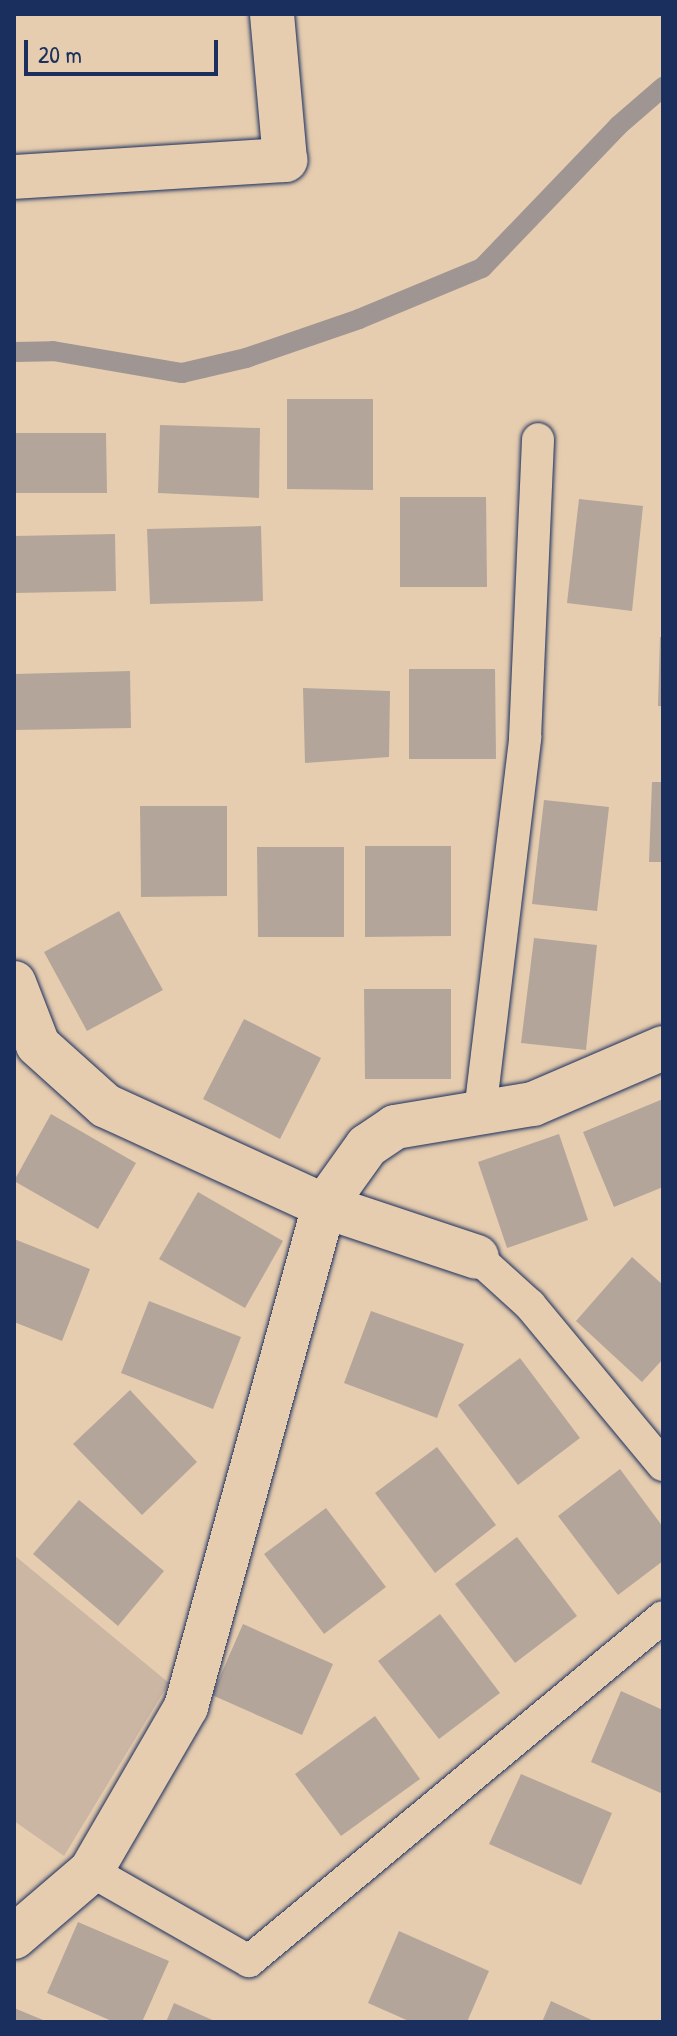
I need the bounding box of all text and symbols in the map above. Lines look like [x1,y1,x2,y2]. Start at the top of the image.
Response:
scale bar [28,24,222,74]
text: 20 m [38,38,82,70]

